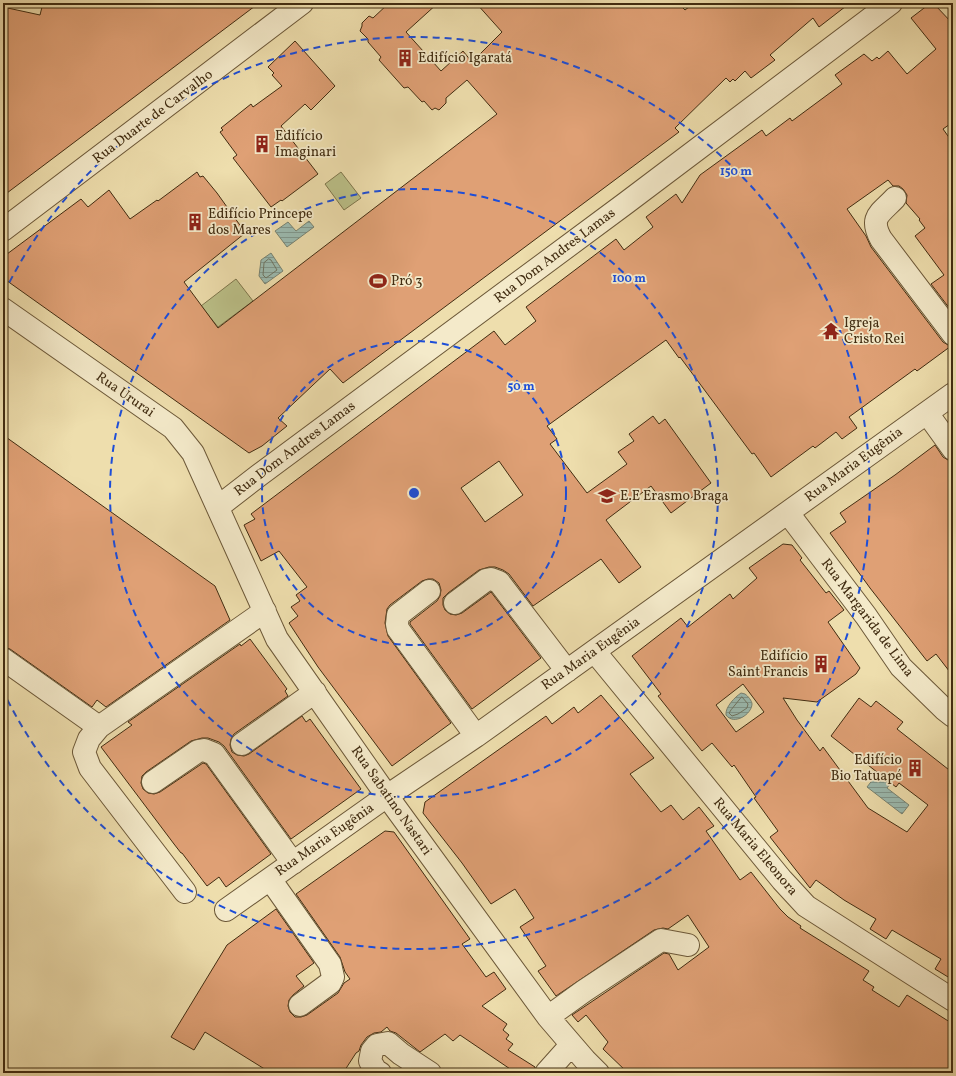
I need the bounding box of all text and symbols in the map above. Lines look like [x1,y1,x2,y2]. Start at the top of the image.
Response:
building icon: Edifício Igaratá [395,48,415,68]
place label: Edifício Igaratá [418,49,512,68]
street label: Rua Duarte de Carvalho [89,65,217,169]
place label: Edifício Imaginari [275,127,336,162]
building icon: Edifício Imaginari [252,134,272,154]
text: 150 m [720,164,752,180]
street label: Rua Dom Andres Lamas [490,204,620,308]
place label: Edifício Princepe dos Mares [208,205,313,240]
building icon: Edifício Princepe dos Mares [185,212,205,232]
sports icon: Pró 3 [368,271,388,291]
text: 100 m [612,271,646,287]
place label: Pró 3 [391,272,422,291]
place label: Igreja Cristo Rei [844,314,904,349]
temple icon: Igreja Cristo Rei [821,321,841,341]
street label: Rua Ururai [92,368,158,422]
text: 50 m [507,379,535,395]
street label: Rua Dom Andres Lamas [230,397,360,501]
street label: Rua Maria Eugênia [801,423,907,507]
centre of rings [407,486,421,500]
school or university icon: E.E Erasmo Braga [597,486,617,506]
place label: E.E Erasmo Braga [620,487,729,506]
street label: Rua Margarida de Lima [816,555,918,681]
street label: Rua Maria Eugênia [538,613,644,695]
place label: Edifício Saint Francis [728,647,808,682]
building icon: Edifício Saint Francis [811,654,831,674]
street label: Rua Sabatino Nastari [346,743,436,859]
place label: Edifício Bio Tatuapé [831,751,902,786]
building icon: Edifício Bio Tatuapé [905,758,925,778]
street label: Rua Maria Eleonora [708,794,802,900]
street label: Rua Maria Eugênia [272,799,378,881]

